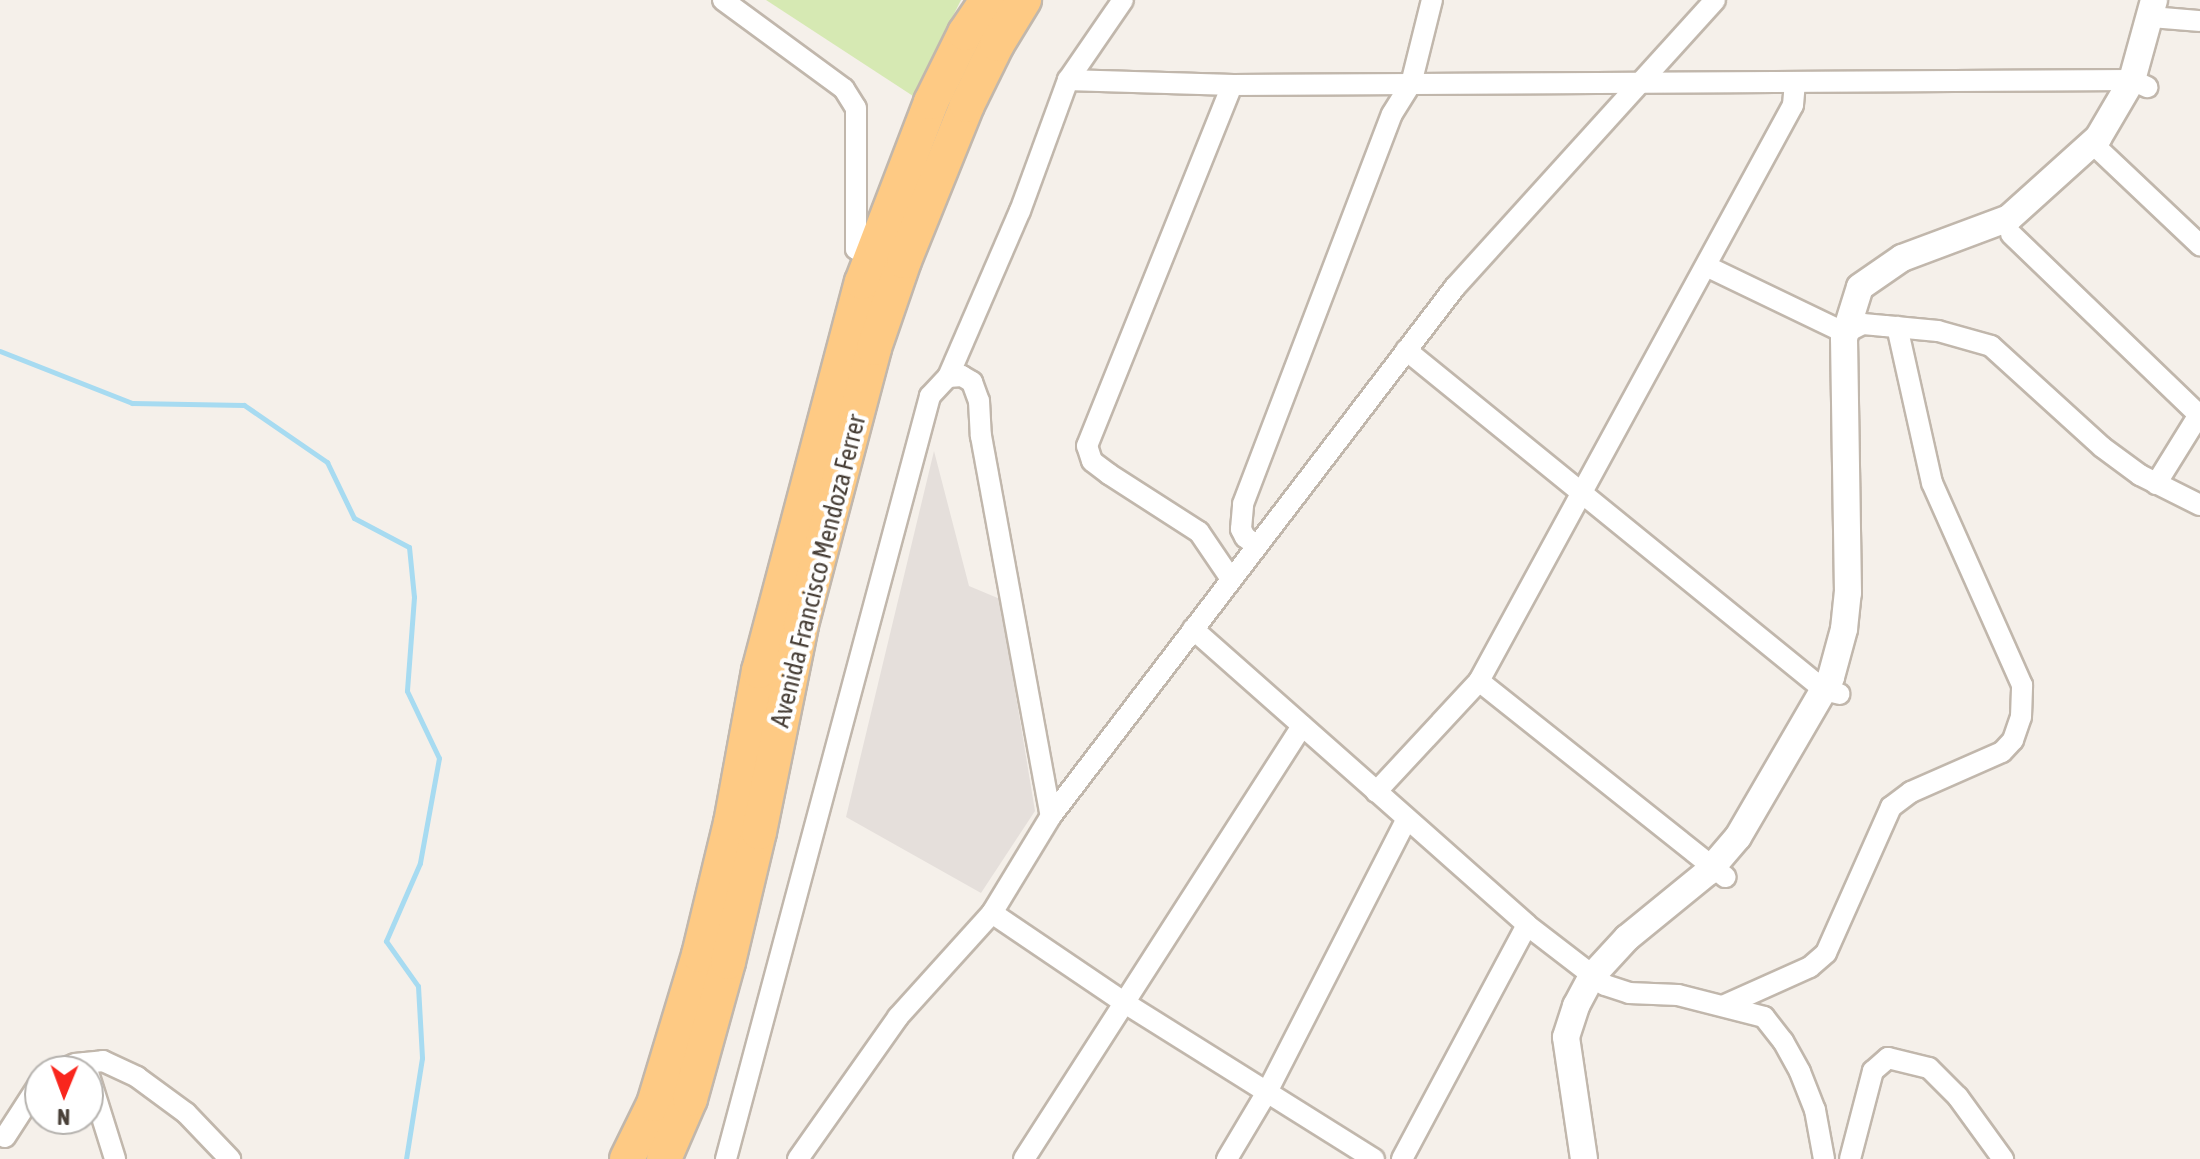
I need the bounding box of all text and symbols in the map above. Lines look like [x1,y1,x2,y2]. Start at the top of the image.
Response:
street label: Avenida Francisco Mendoza Ferrer [765,411,873,731]
north arrow [24,1055,104,1135]
text: N [57,1104,70,1130]

